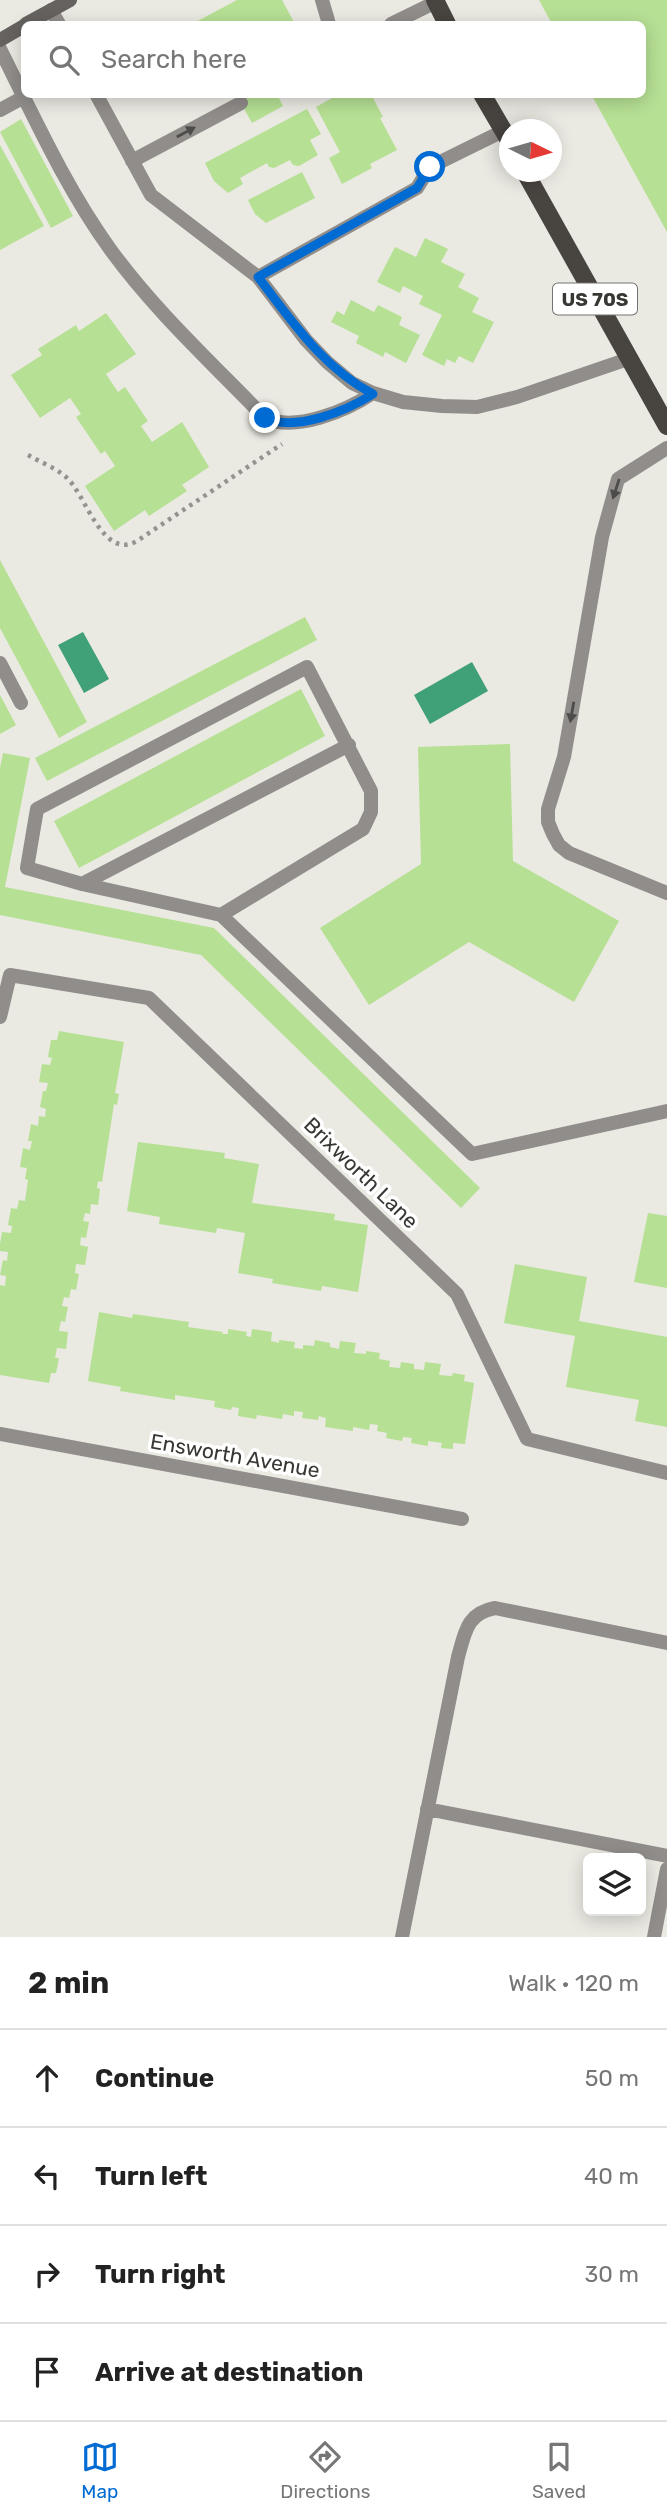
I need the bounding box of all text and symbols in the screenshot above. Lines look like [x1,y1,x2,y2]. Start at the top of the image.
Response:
search box [21,21,646,98]
icon: search [45,41,83,79]
text: Search here [101,44,247,75]
north arrow [499,119,562,182]
one-way arrow [177,126,197,138]
route start [414,151,445,182]
road number: US 70S [553,284,637,314]
route end [249,402,280,433]
one-way arrow [610,479,621,500]
one-way arrow [566,701,577,723]
street label: Brixworth Lane [299,1112,424,1233]
street label: Ensworth Avenue [148,1428,322,1483]
map controls [583,1853,646,1916]
button: layers [583,1853,646,1916]
text: 2 min [28,1965,109,2001]
text: Walk · 120 m [508,1969,639,1997]
icon: ahead [28,2059,66,2097]
text: Continue [95,2063,214,2094]
text: 50 m [585,2064,639,2092]
icon: left [28,2157,66,2195]
text: Turn left [95,2161,207,2192]
text: 40 m [584,2162,639,2190]
icon: right [28,2255,66,2293]
text: Turn right [95,2259,225,2290]
text: 30 m [584,2260,639,2288]
icon: arrive [28,2353,66,2391]
text: Arrive at destination [95,2357,363,2388]
tab: Map [81,2438,119,2503]
tab: Directions [280,2438,370,2503]
tab: Saved [532,2438,586,2503]

